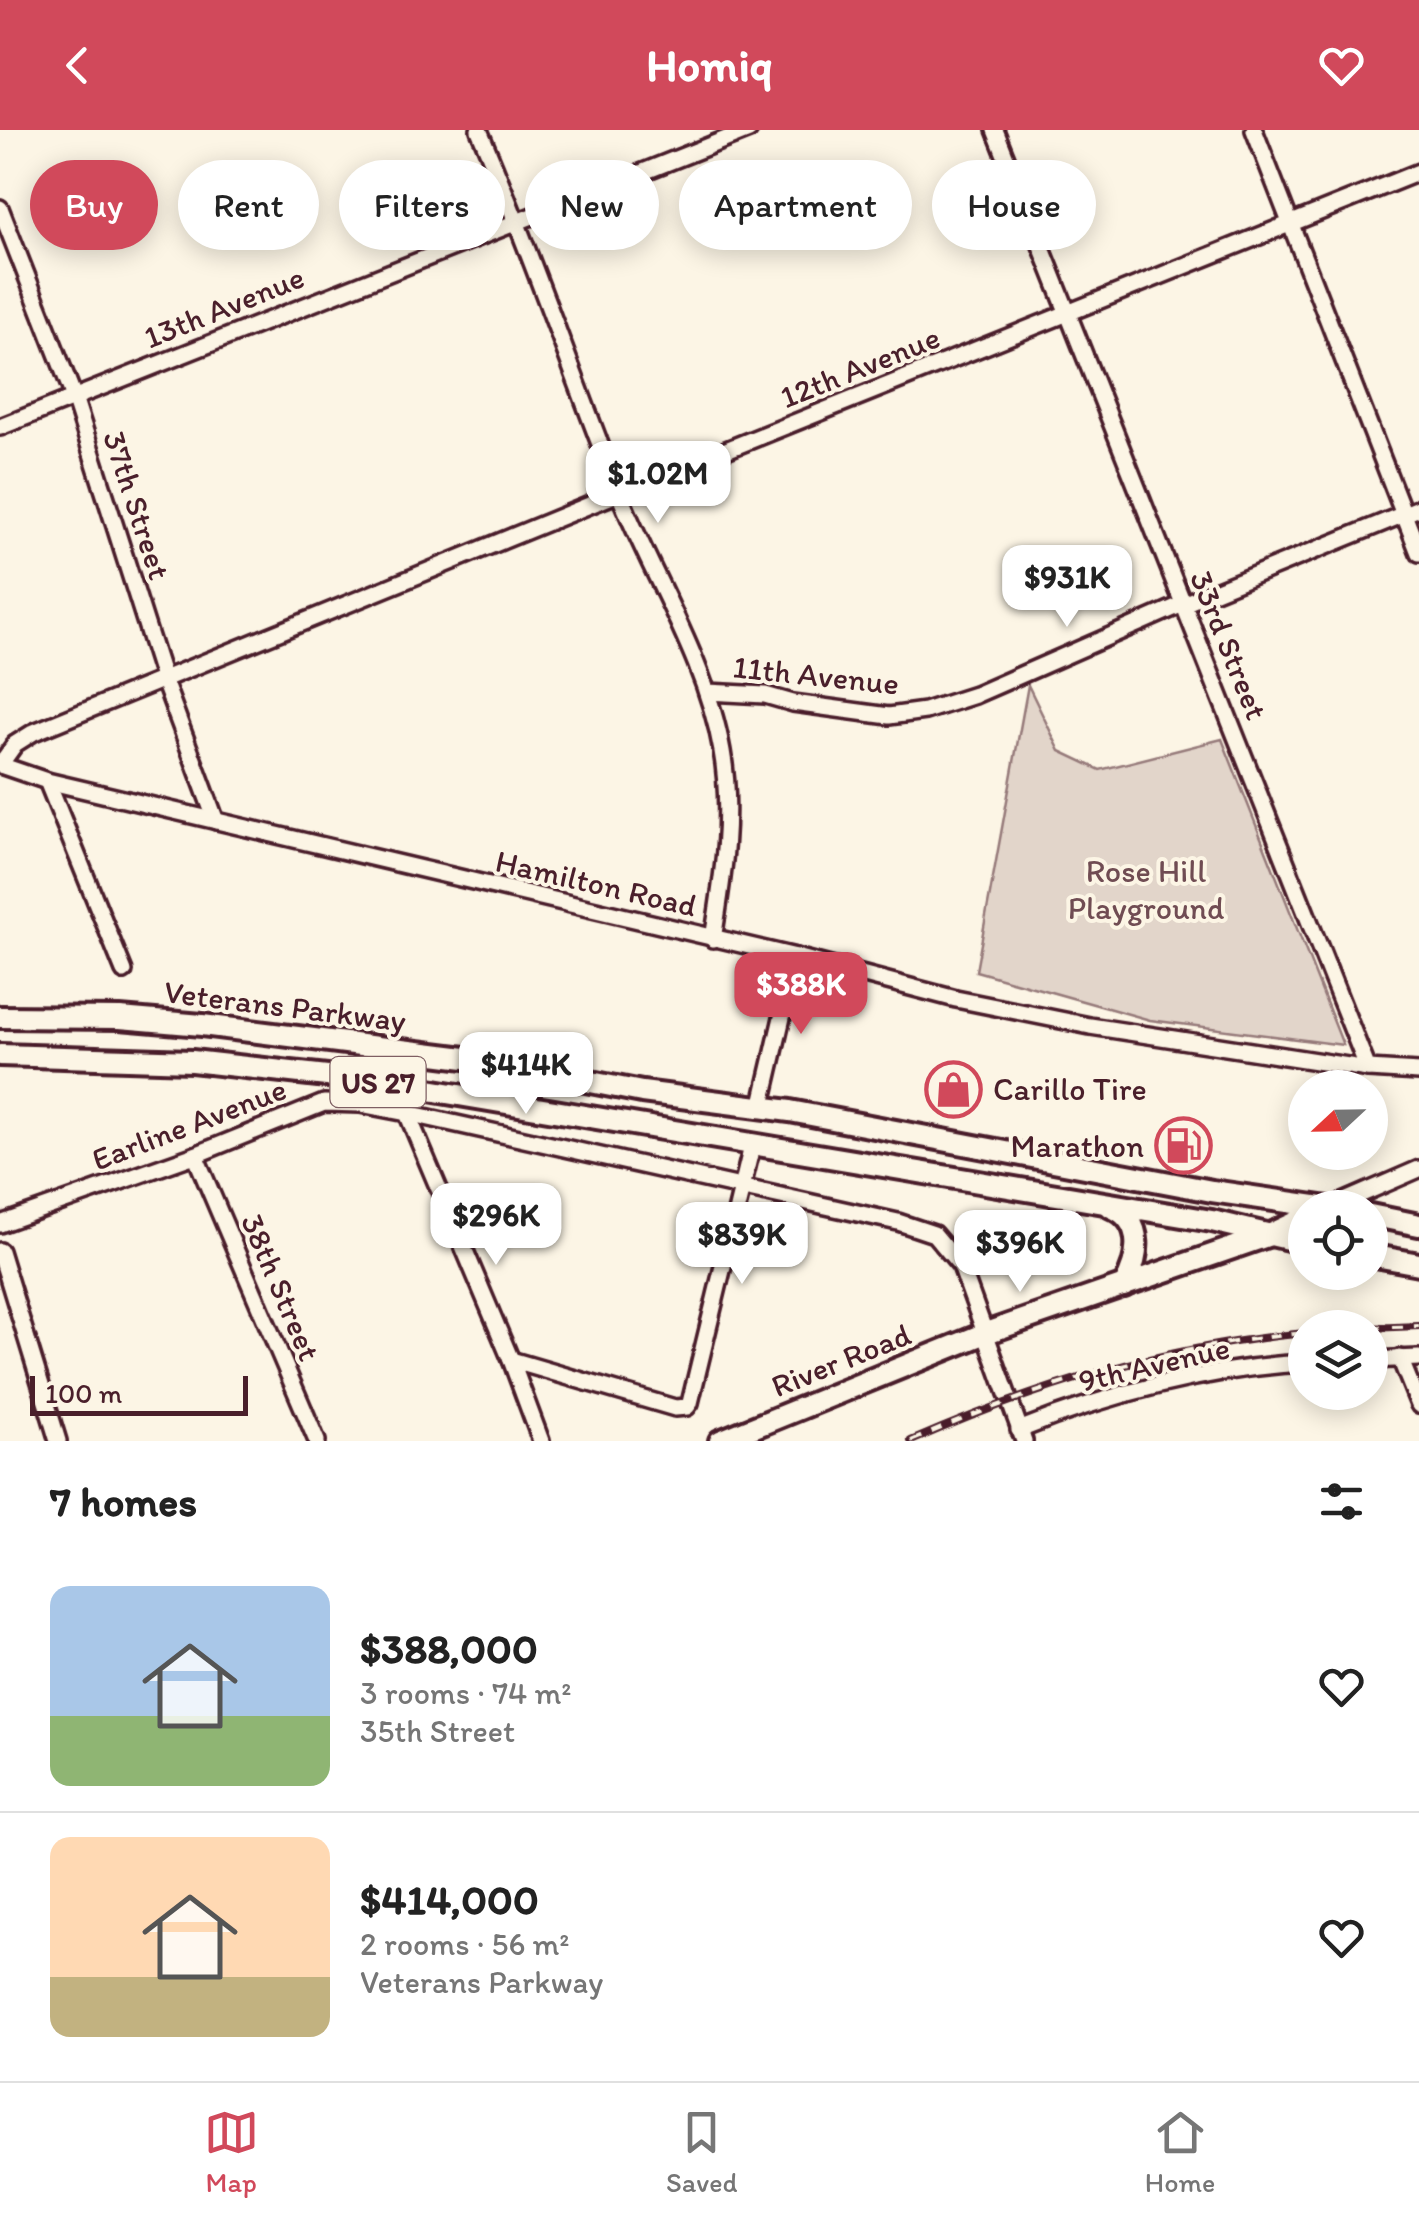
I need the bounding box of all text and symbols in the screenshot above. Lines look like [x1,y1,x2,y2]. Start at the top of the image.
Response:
icon: back [50,38,105,93]
text: Homiq [646,38,773,92]
icon: heart [1314,38,1369,93]
chip: Buy [30,160,158,250]
chip: Rent [178,160,319,250]
chip: Filters [339,160,505,250]
chip: New [525,160,659,250]
chip: Apartment [679,160,912,250]
chip: House [932,160,1096,250]
street label: 13th Avenue [138,258,310,356]
street label: 12th Avenue [775,318,945,416]
street label: 37th Street [95,426,179,584]
pin: $1.02M [577,441,739,526]
text: $1.02M [608,454,708,492]
pin: $931K [997,545,1137,630]
text: $931K [1024,558,1110,596]
street label: 33rd Street [1182,565,1276,725]
street label: 11th Avenue [731,647,901,703]
street label: Hamilton Road [492,841,700,925]
park label: Rose Hill Playground [1068,852,1224,927]
pin: $388K [731,952,871,1037]
text: $388K [756,965,846,1003]
street label: Veterans Parkway [162,972,408,1040]
pin: $414K [456,1032,596,1117]
text: $414K [481,1045,571,1083]
road number: US 27 [330,1057,426,1107]
shop icon: Carillo Tire [924,1059,984,1119]
street label: Earline Avenue [86,1070,292,1178]
place label: Carillo Tire [993,1070,1147,1108]
north arrow [1288,1070,1388,1170]
map controls [1288,1070,1388,1410]
fuel station icon: Marathon [1153,1116,1213,1176]
place label: Marathon [1010,1127,1144,1165]
pin: $296K [426,1183,566,1268]
button: locate [1288,1190,1388,1290]
text: $296K [452,1196,540,1234]
pin: $839K [672,1202,812,1287]
street label: 38th Street [233,1208,329,1366]
pin: $396K [950,1210,1090,1295]
text: $839K [698,1215,786,1253]
text: $396K [976,1223,1064,1261]
button: layers [1288,1310,1388,1410]
street label: River Road [766,1315,916,1405]
street label: 9th Avenue [1075,1328,1233,1400]
scale bar [30,1371,248,1416]
text: 100 m [45,1376,122,1410]
icon: filters [1314,1474,1369,1529]
text: 7 homes [50,1476,197,1527]
text: $388,000 [360,1623,538,1674]
icon: home [130,1626,250,1746]
icon: heart [1314,1659,1369,1714]
text: 3 rooms · 74 m² [360,1674,571,1712]
text: 35th Street [360,1712,515,1750]
text: $414,000 [360,1874,539,1925]
icon: home [130,1877,250,1997]
icon: heart [1314,1910,1369,1965]
text: 2 rooms · 56 m² [360,1925,569,1963]
text: Veterans Parkway [360,1963,603,2001]
tab: Map [204,2105,259,2199]
tab: Saved [666,2105,737,2199]
tab: Home [1145,2105,1215,2199]

